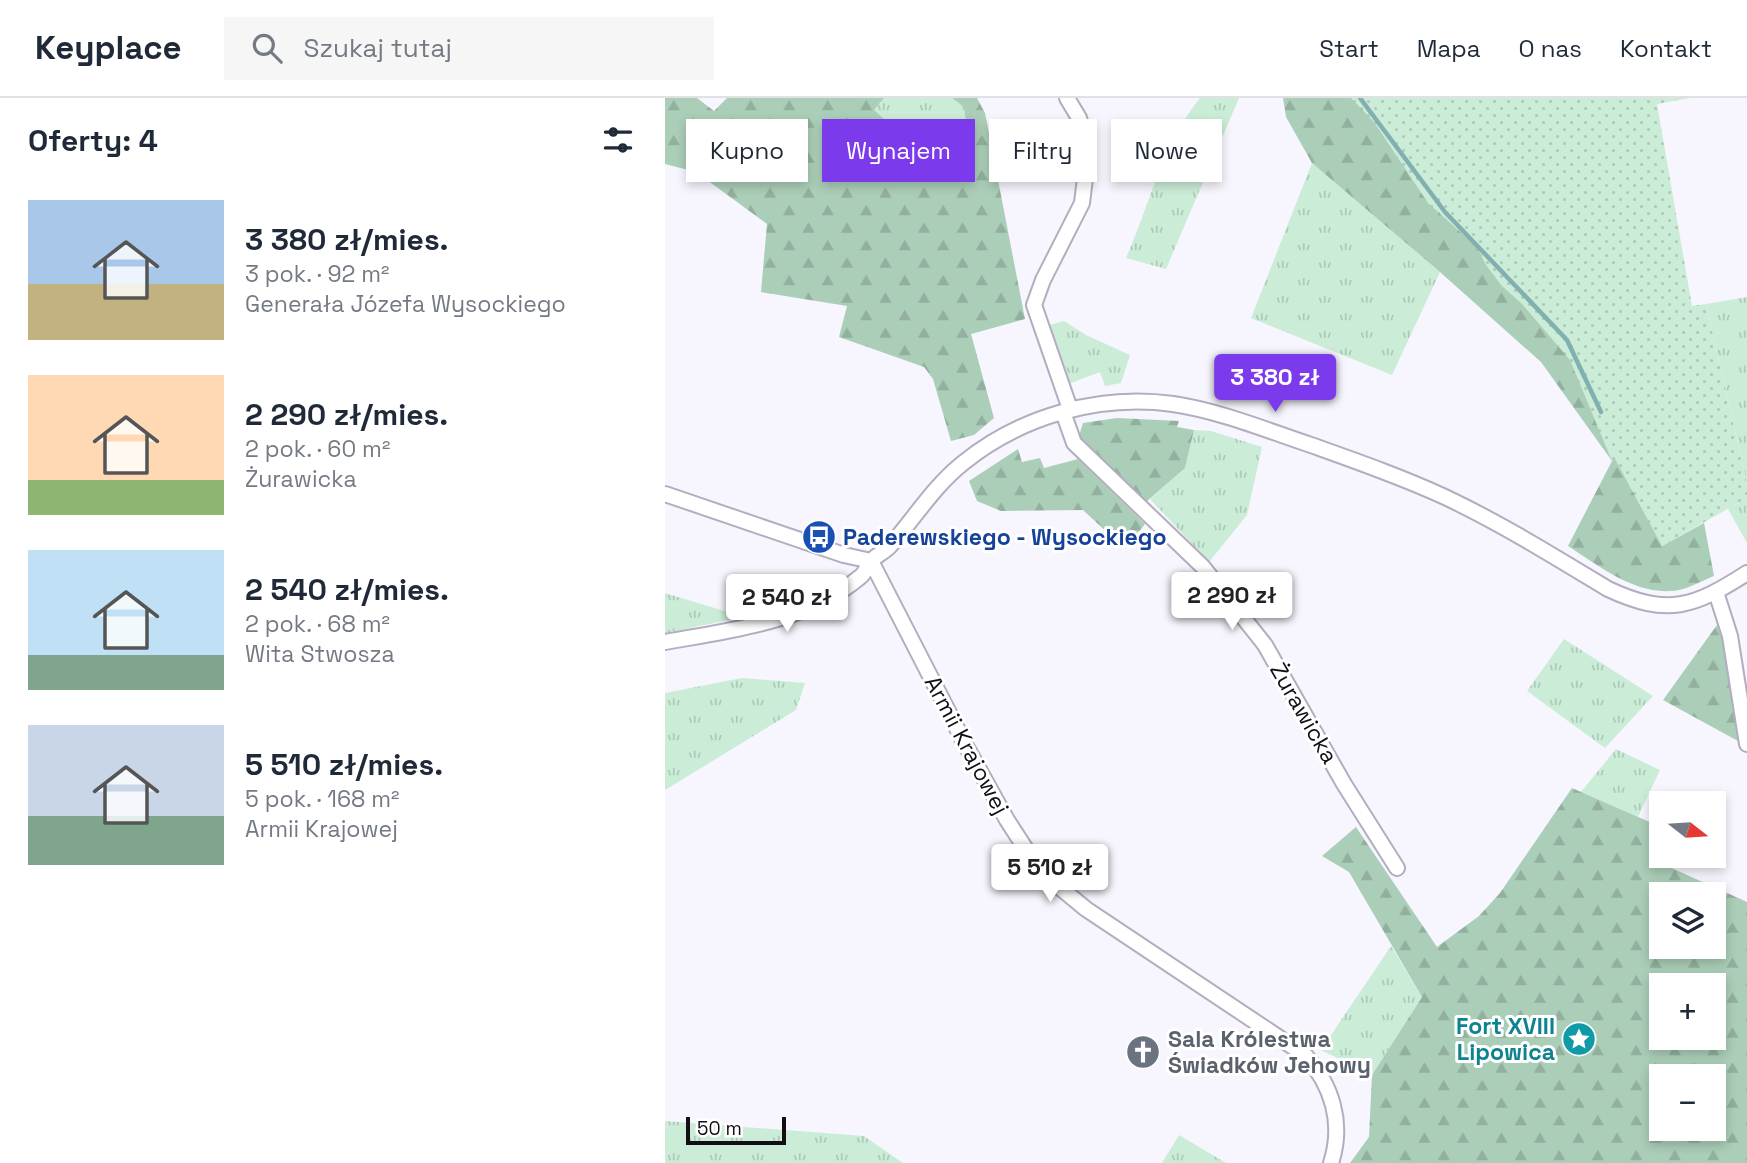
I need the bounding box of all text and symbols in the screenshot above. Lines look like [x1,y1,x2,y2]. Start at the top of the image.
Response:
search box [224,17,714,80]
text: Keyplace [35,27,182,69]
icon: search [248,29,286,67]
text: Szukaj tutaj [304,31,452,65]
text: Start [1319,33,1379,64]
text: Mapa [1417,33,1481,64]
text: O nas [1519,33,1582,64]
text: Kontakt [1620,33,1712,64]
chip: Kupno [686,119,808,182]
chip: Wynajem [822,119,975,182]
chip: Filtry [989,119,1097,182]
chip: Nowe [1111,119,1222,182]
text: Oferty: 4 [28,121,158,160]
icon: filters [599,121,637,159]
text: 3 380 zł/mies. [245,220,449,259]
icon: home [84,228,168,312]
text: 3 pok. · 92 m² [245,259,389,289]
text: Generała Józefa Wysockiego [245,289,566,319]
pin: 3 380 zł [1203,354,1347,414]
text: 3 380 zł [1230,362,1320,392]
text: 2 290 zł/mies. [245,395,448,434]
icon: home [84,403,168,487]
text: 2 pok. · 60 m² [245,434,390,464]
text: Żurawicka [245,464,357,494]
bus stop icon: Paderewskiego - Wysockiego [800,518,838,556]
place label: Paderewskiego - Wysockiego [843,522,1167,552]
text: 2 540 zł/mies. [245,570,449,609]
pin: 2 290 zł [1160,573,1304,632]
pin: 2 540 zł [715,574,859,634]
icon: home [84,578,168,662]
text: 2 290 zł [1187,580,1277,610]
text: 2 540 zł [742,582,832,612]
text: 2 pok. · 68 m² [245,609,390,639]
text: Wita Stwosza [245,639,395,669]
street label: Żurawicka [1263,657,1345,769]
street label: Armii Krajowej [918,670,1016,820]
text: 5 510 zł/mies. [245,745,443,784]
icon: home [84,753,168,837]
text: 5 pok. · 168 m² [245,784,399,814]
north arrow [1649,791,1725,868]
map controls [1649,791,1726,1141]
text: Armii Krajowej [245,814,398,844]
pin: 5 510 zł [978,844,1122,904]
text: 5 510 zł [1007,852,1093,882]
button: layers [1649,882,1726,959]
button: + [1649,973,1726,1050]
place label: Fort XVIII Lipowica [1456,1011,1555,1067]
place icon: Fort XVIII Lipowica [1560,1020,1598,1058]
place label: Sala Królestwa Świadków Jehowy [1168,1024,1371,1080]
church icon: Sala Królestwa Świadków Jehowy [1124,1033,1162,1071]
button: − [1649,1064,1726,1141]
scale bar [686,1114,786,1146]
text: 50 m [697,1116,742,1141]

